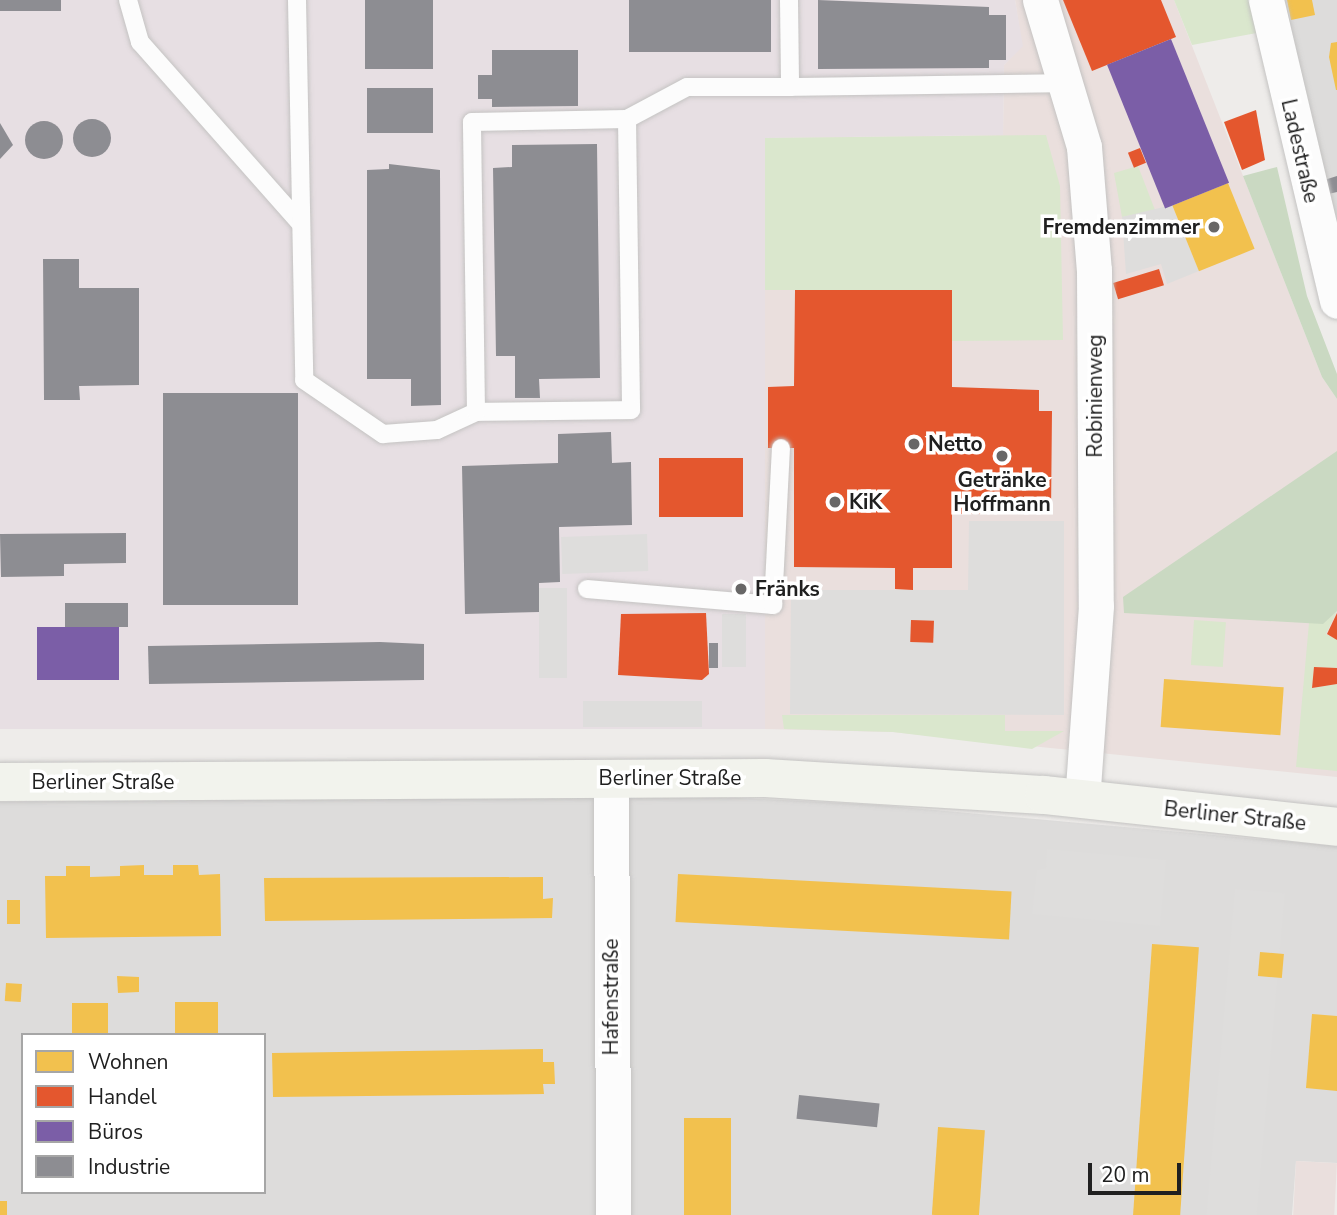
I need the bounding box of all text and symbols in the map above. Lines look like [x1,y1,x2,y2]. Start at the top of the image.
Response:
street label: Ladestraße [1276,97,1324,205]
place label: Fremdenzimmer [1043,214,1200,240]
marker: Fremdenzimmer [1206,219,1222,235]
street label: Robinienweg [1082,334,1108,458]
place label: Netto [928,431,983,457]
marker: Netto [906,436,922,452]
marker: Getränke Hoffmann [994,448,1010,464]
place label: Getränke Hoffmann [953,467,1051,517]
place label: KiK [849,489,882,515]
marker: KiK [827,494,843,510]
place label: Fränks [755,576,820,602]
marker: Fränks [733,581,749,597]
street label: Berliner Straße [599,765,741,791]
street label: Berliner Straße [32,769,174,795]
street label: Berliner Straße [1163,796,1307,836]
street label: Hafenstraße [598,939,624,1055]
legend [21,1033,266,1194]
text: Wohnen [88,1048,169,1076]
text: Handel [88,1083,157,1111]
text: Büros [88,1118,143,1146]
scale bar [1092,1148,1185,1192]
text: Industrie [88,1153,170,1181]
text: 20 m [1101,1161,1150,1189]

